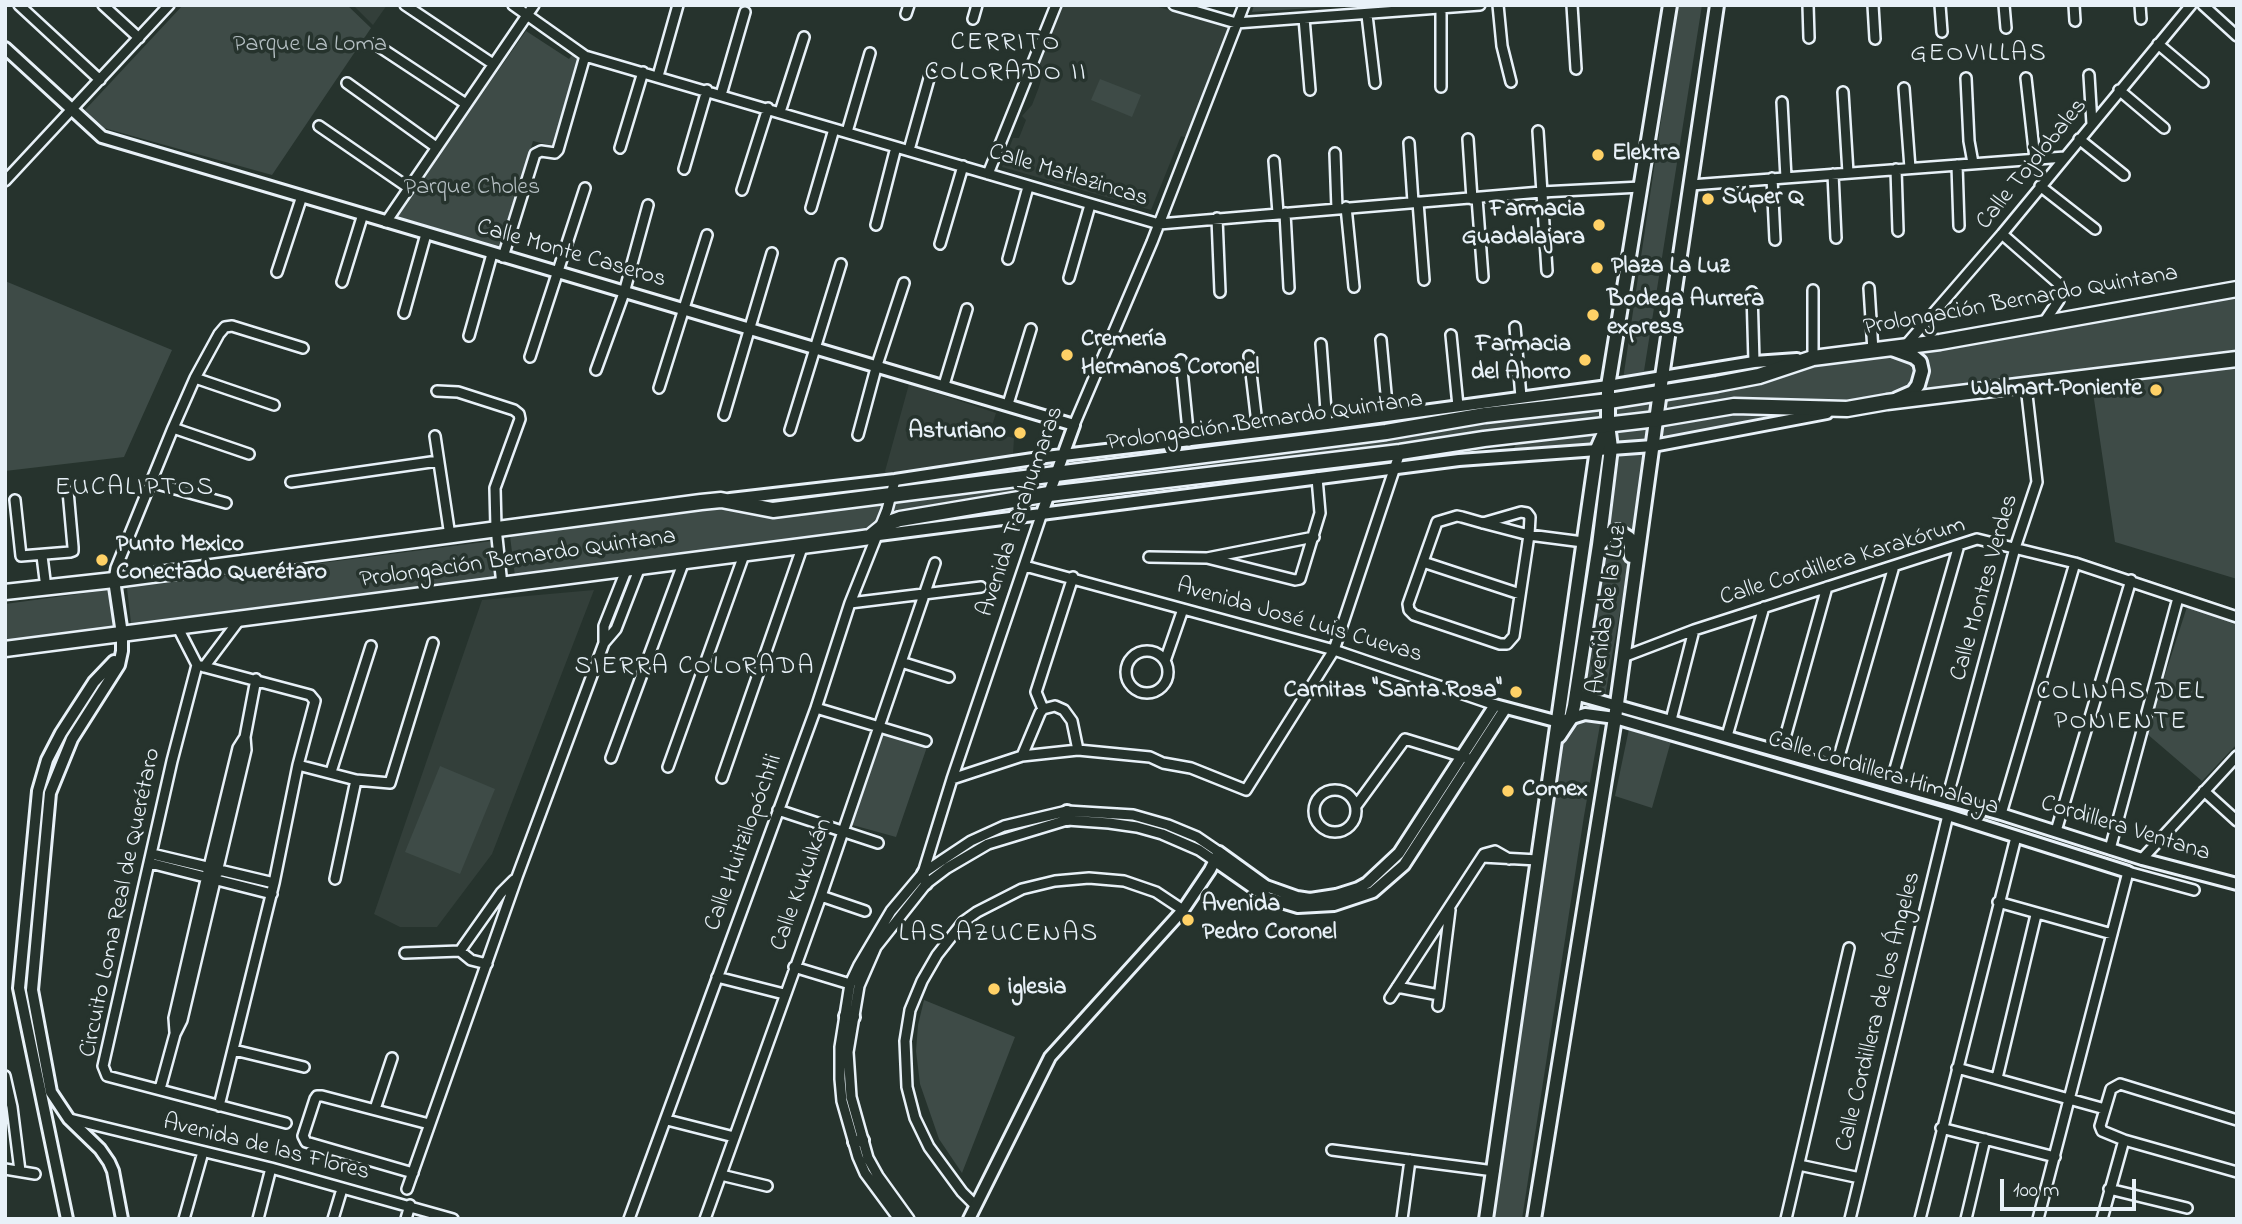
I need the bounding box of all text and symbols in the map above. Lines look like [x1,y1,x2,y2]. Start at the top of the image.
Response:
district label: CERRITO COLORADO II [926,29,1086,90]
park label: Parque La Loma [233,32,387,60]
district label: GEOVILLAS [1911,40,2047,72]
street label: Calle Tojolobales [1971,93,2095,237]
street label: Calle Matlazincas [985,139,1151,215]
place label: Elektra [1612,141,1680,169]
marker: Elektra [1590,147,1606,163]
park label: Parque Choles [404,175,540,203]
place label: Súper Q [1722,185,1804,213]
marker: Súper Q [1700,191,1716,207]
place label: Farmacia Guadalajara [1462,197,1585,253]
street label: Calle Monte Caseros [473,214,669,296]
marker: Farmacia Guadalajara [1591,217,1607,233]
place label: Plaza La Luz [1611,254,1730,282]
marker: Plaza La Luz [1589,260,1605,276]
street label: Prolongación Bernardo Quintana [1862,260,2180,344]
place label: Bodega Aurrera express [1607,287,1764,343]
marker: Bodega Aurrera express [1585,307,1601,323]
place label: Cremería Hermanos Coronel [1081,327,1259,383]
place label: Farmacia del Ahorro [1471,332,1571,388]
marker: Cremería Hermanos Coronel [1059,347,1075,363]
marker: Farmacia del Ahorro [1577,352,1593,368]
place label: Walmart Poniente [1971,376,2142,404]
marker: Walmart Poniente [2148,382,2164,398]
street label: Prolongación Bernardo Quintana [1105,387,1425,459]
street label: Avenida Tarahumaras [972,403,1072,621]
place label: Asturiano [908,419,1006,447]
marker: Asturiano [1012,425,1028,441]
district label: EUCALIPTOS [56,474,214,506]
street label: Calle Montes Verdes [1946,491,2026,685]
street label: Calle Cordillera Karakórum [1717,512,1969,614]
street label: Prolongación Bernardo Quintana [358,524,678,596]
street label: Avenida de la Luz [1583,524,1635,696]
place label: Punto Mexico Conectado Querétaro [116,532,327,588]
marker: Punto Mexico Conectado Querétaro [94,552,110,568]
street label: Avenida José Luis Cuevas [1173,573,1425,671]
district label: SIERRA COLORADA [576,653,814,685]
place label: Carnitas "Santa Rosa" [1284,678,1502,706]
district label: COLINAS DEL PONIENTE [2038,678,2204,740]
marker: Carnitas "Santa Rosa" [1508,684,1524,700]
street label: Calle Cordillera Himalaya [1764,726,2002,824]
street label: Circuito Loma Real de Querétaro [75,746,169,1060]
street label: Calle Huitzilopóchtli [700,751,790,935]
place label: Comex [1522,777,1588,805]
marker: Comex [1500,783,1516,799]
street label: Cordillera Ventana [2037,791,2213,869]
street label: Calle Kukulkán [766,815,840,955]
street label: Calle Cordillera de los Ángeles [1831,869,1929,1155]
place label: Avenida Pedro Coronel [1202,892,1337,948]
marker: Avenida Pedro Coronel [1180,912,1196,928]
district label: LAS AZUCENAS [900,920,1098,952]
place label: iglesia [1008,975,1066,1003]
marker: iglesia [986,981,1002,997]
street label: Avenida de las Flores [160,1109,372,1189]
scale bar [2004,1164,2140,1208]
text: 100 m [2013,1176,2059,1206]

